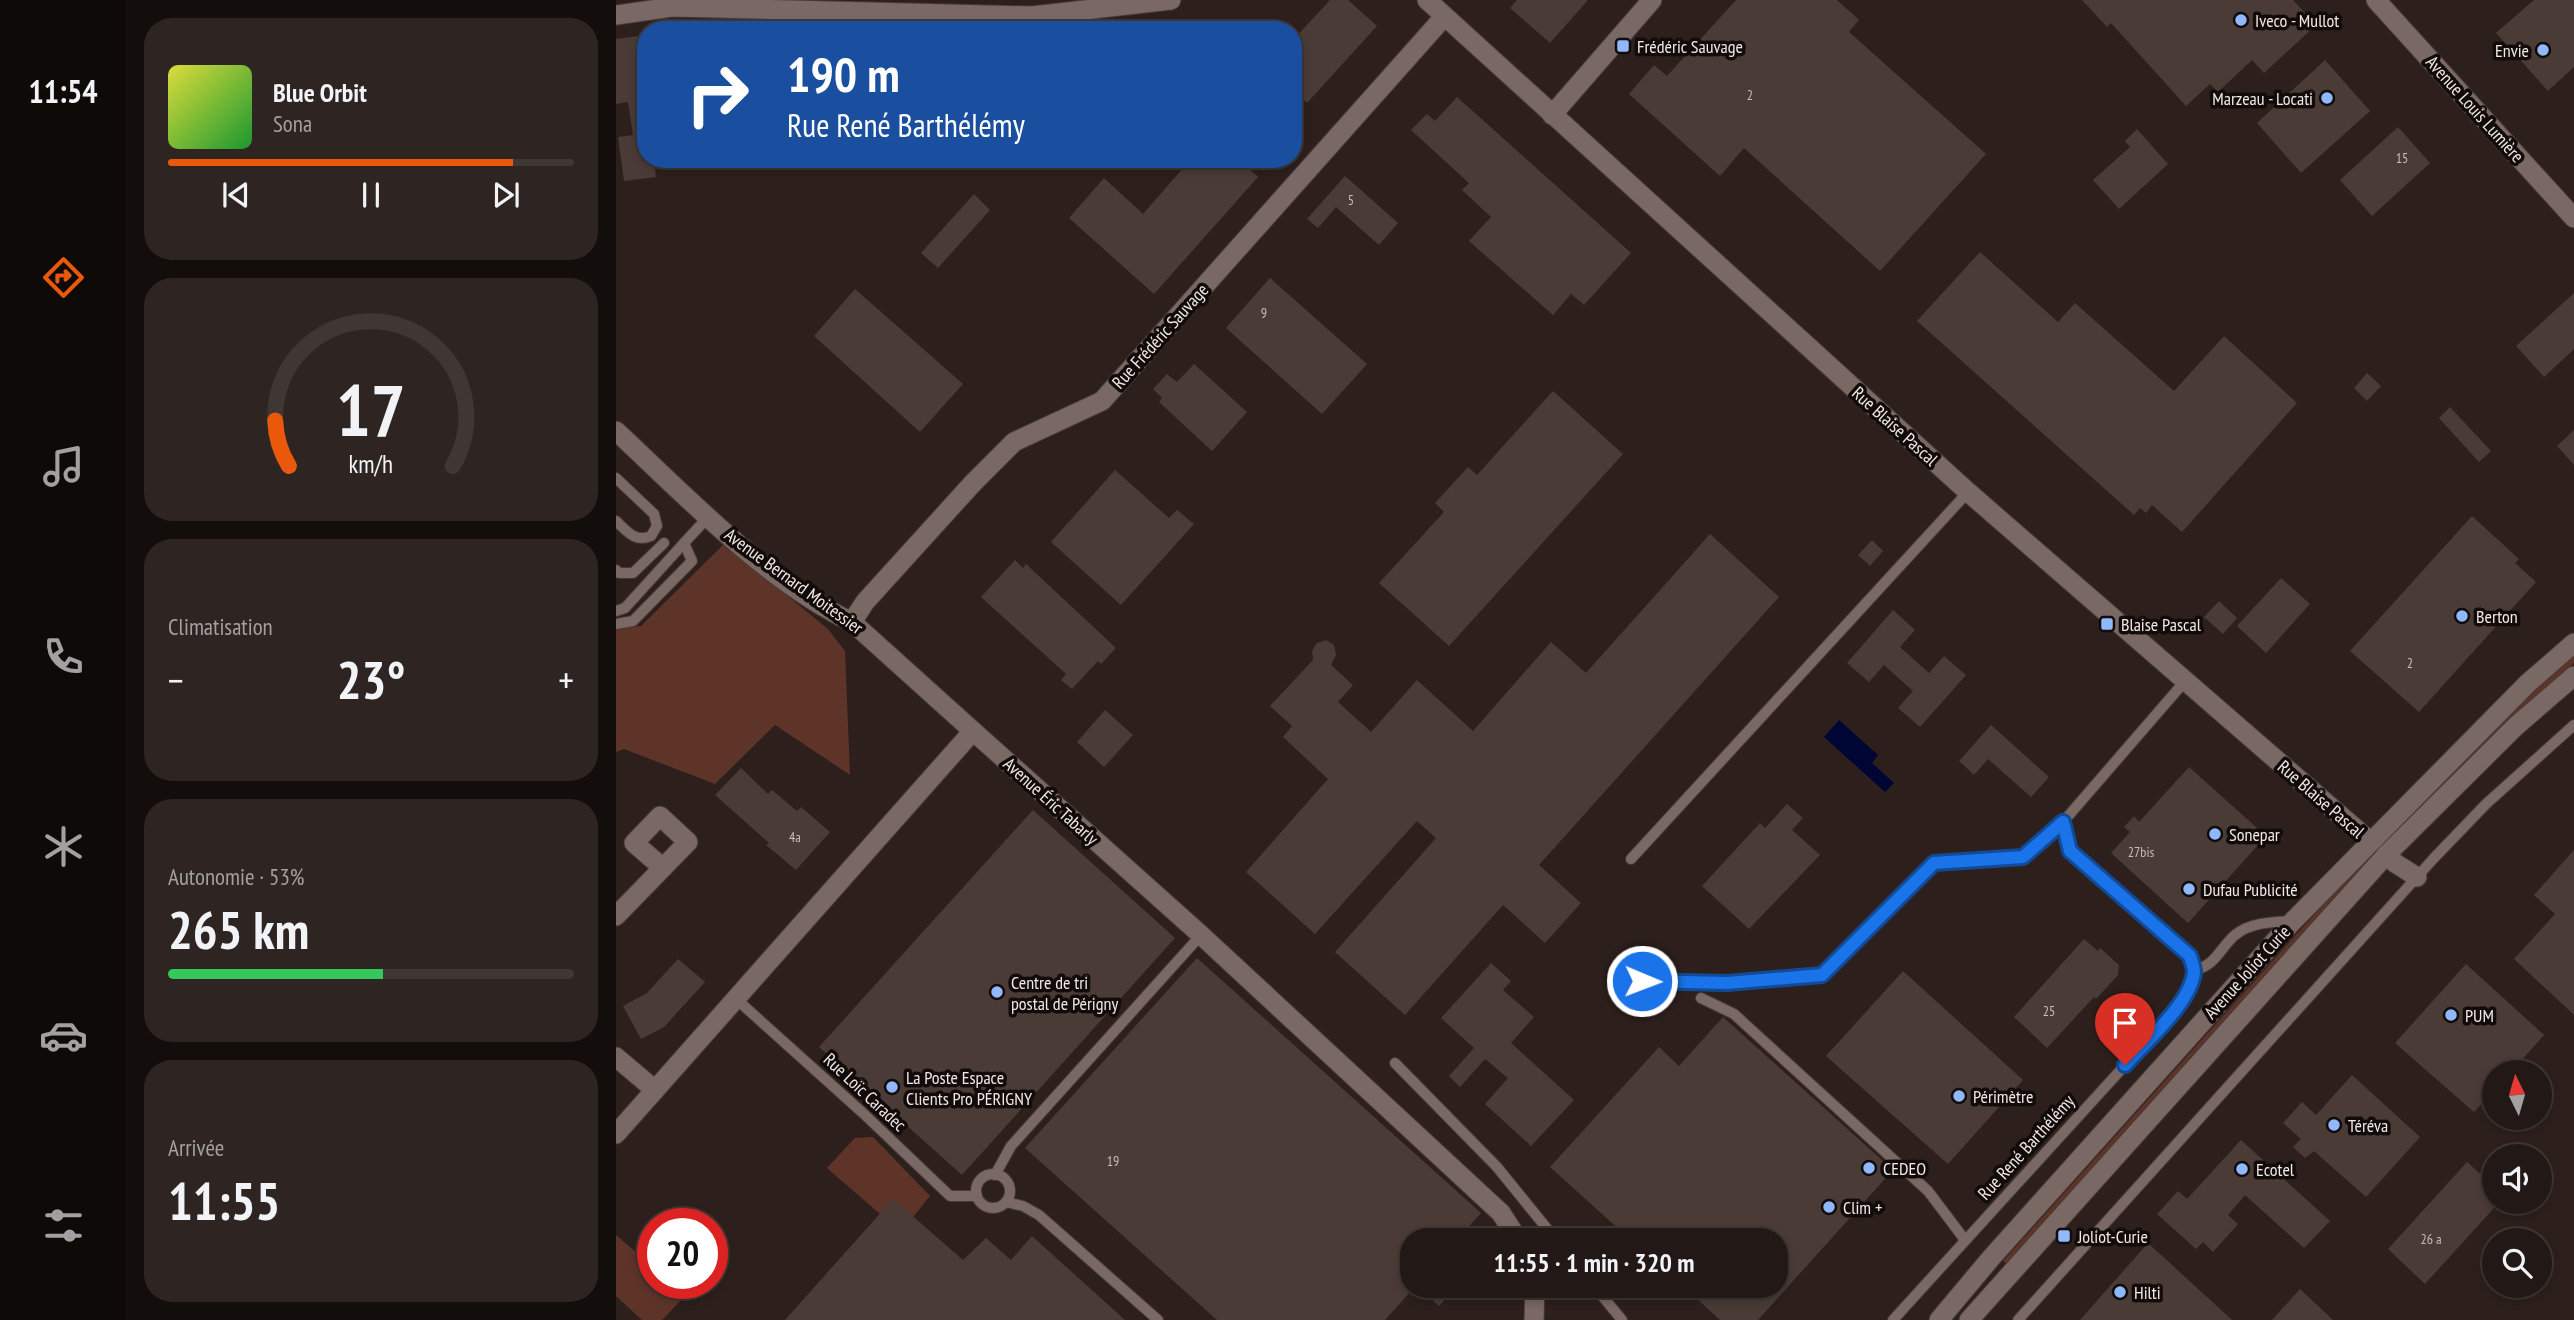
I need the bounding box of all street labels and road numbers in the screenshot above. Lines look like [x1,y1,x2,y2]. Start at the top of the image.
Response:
street label: Avenue Louis Lumière [2421,51,2529,167]
street label: Rue Frédéric Sauvage [1107,279,1213,393]
street label: Rue Blaise Pascal [1847,381,1943,471]
street label: Avenue Bernard Moitessier [720,523,868,639]
street label: Avenue Éric Tabarly [999,752,1103,850]
street label: Rue Blaise Pascal [2273,755,2370,843]
street label: Avenue Joliot Curie [2199,920,2295,1024]
street label: Rue Loïc Caradec [819,1048,912,1137]
street label: Rue René Barthélémy [1973,1089,2079,1204]

